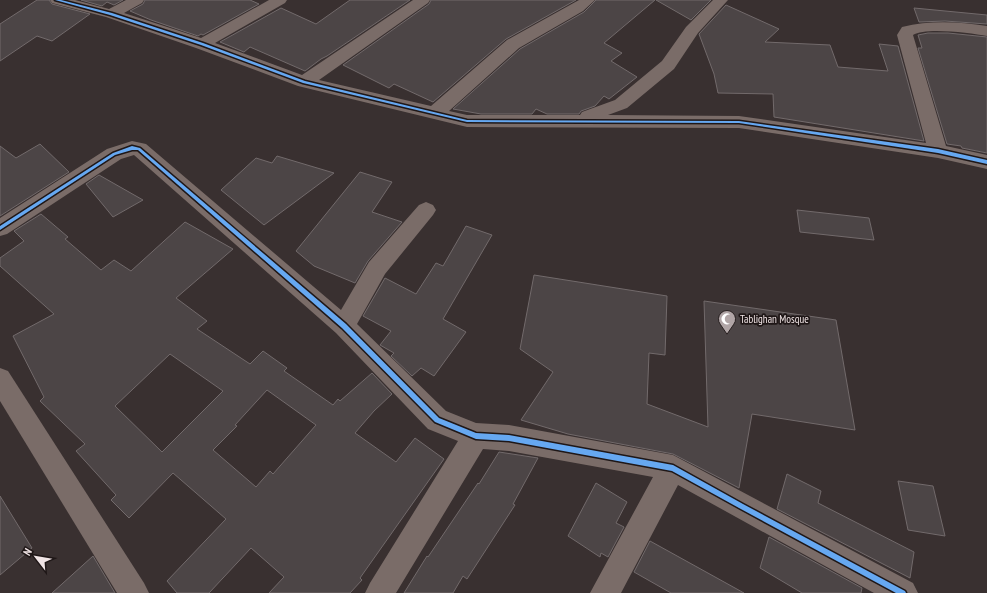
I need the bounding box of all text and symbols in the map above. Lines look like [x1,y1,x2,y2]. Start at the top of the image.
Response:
mosque icon: Tablighan Mosque [717,309,737,334]
place label: Tablighan Mosque [740,312,809,326]
north arrow [16,537,56,577]
text: N [20,546,35,558]

